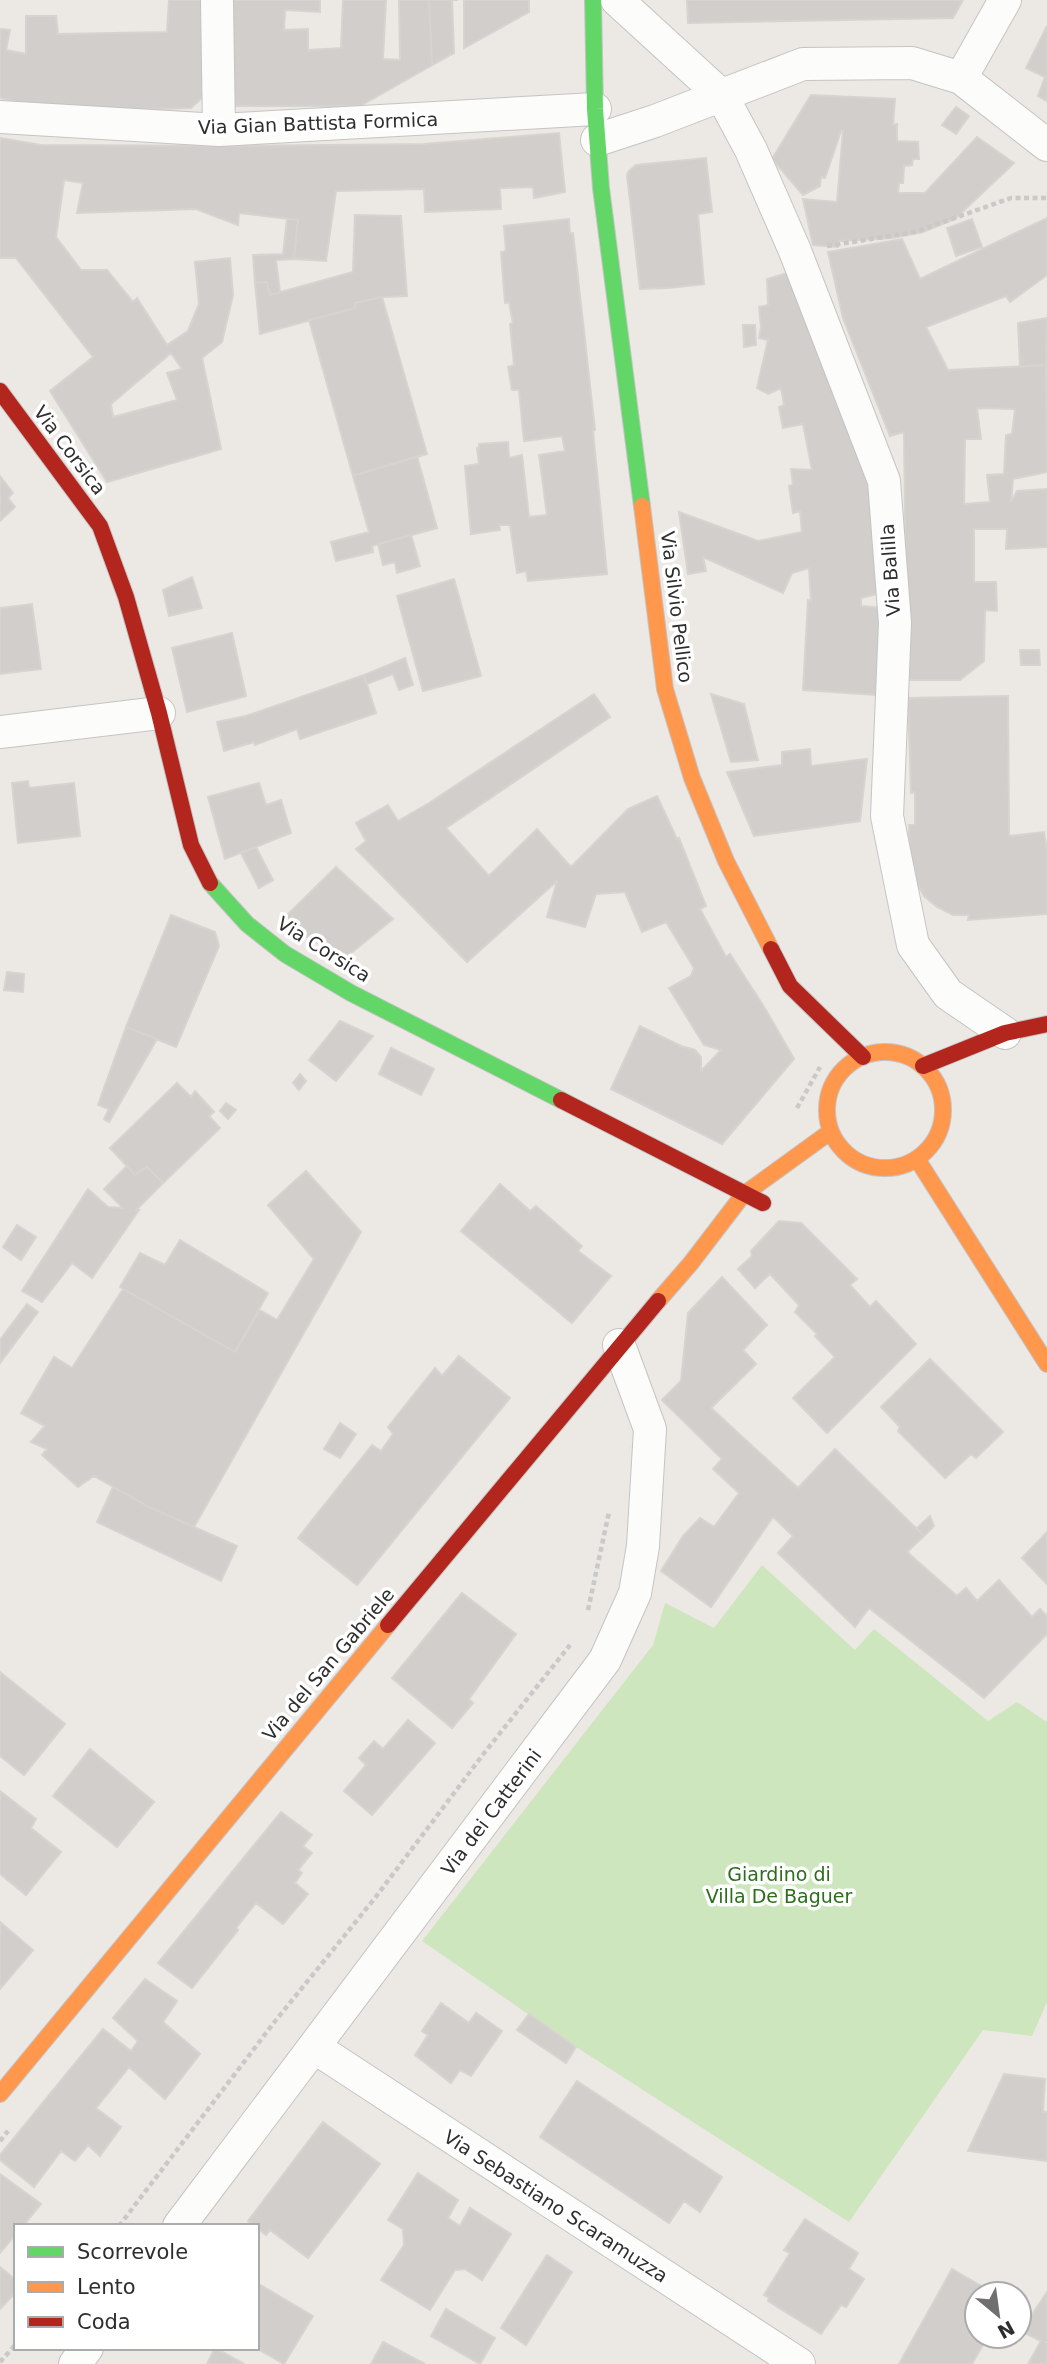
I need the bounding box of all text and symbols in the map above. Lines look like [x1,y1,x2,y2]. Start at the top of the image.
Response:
street label: Via Gian Battista Formica [197,108,439,138]
street label: Via Corsica [29,401,111,499]
street label: Via Balilla [876,523,904,617]
street label: Via Silvio Pellico [657,530,697,684]
street label: Via Corsica [273,912,375,986]
street label: Via del San Gabriele [258,1583,398,1745]
street label: Via dei Catterini [436,1744,546,1880]
park label: Giardino di Villa De Baguer [706,1863,853,1907]
street label: Via Sebastiano Scaramuzza [440,2125,672,2287]
legend [14,2224,259,2350]
text: Scorrevole [77,2240,188,2264]
text: Lento [77,2275,136,2299]
north arrow [963,2280,1033,2350]
text: Coda [77,2310,131,2334]
text: N [994,2316,1019,2343]

